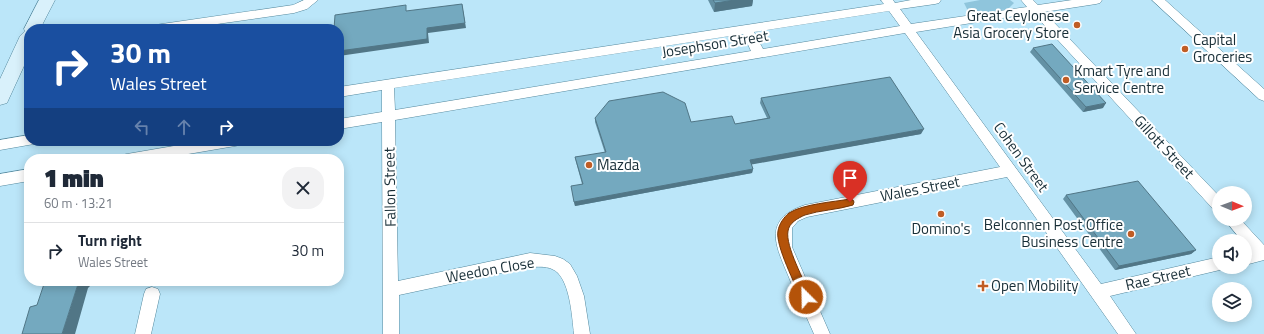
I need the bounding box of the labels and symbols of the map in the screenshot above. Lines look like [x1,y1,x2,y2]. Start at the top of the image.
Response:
place label: Great Ceylonese Asia Grocery Store [953,4,1069,44]
marker: Great Ceylonese Asia Grocery Store [1072,20,1082,30]
street label: Josephson Street [660,24,771,63]
place label: Capital Groceries [1193,28,1252,68]
marker: Capital Groceries [1180,44,1190,54]
place label: Kmart Tyre and Service Centre [1074,59,1170,99]
marker: Kmart Tyre and Service Centre [1061,75,1071,85]
street label: Gillott Street [1129,110,1200,184]
street label: Cohen Street [988,117,1055,197]
street label: Fallon Street [377,146,402,227]
place label: Mazda [597,153,640,176]
marker: Mazda [584,160,594,170]
pin [833,161,867,202]
street label: Wales Street [878,169,962,207]
north arrow [1212,186,1252,226]
marker: Domino's [936,209,946,219]
place label: Belconnen Post Office Business Centre [984,213,1123,253]
place label: Domino's [911,217,971,240]
marker: Belconnen Post Office Business Centre [1126,229,1136,239]
street label: Weedon Close [444,250,536,289]
street label: Rae Street [1123,259,1193,296]
place label: Open Mobility [991,274,1079,297]
position arrow [785,276,827,318]
marker: Open Mobility [978,281,988,291]

